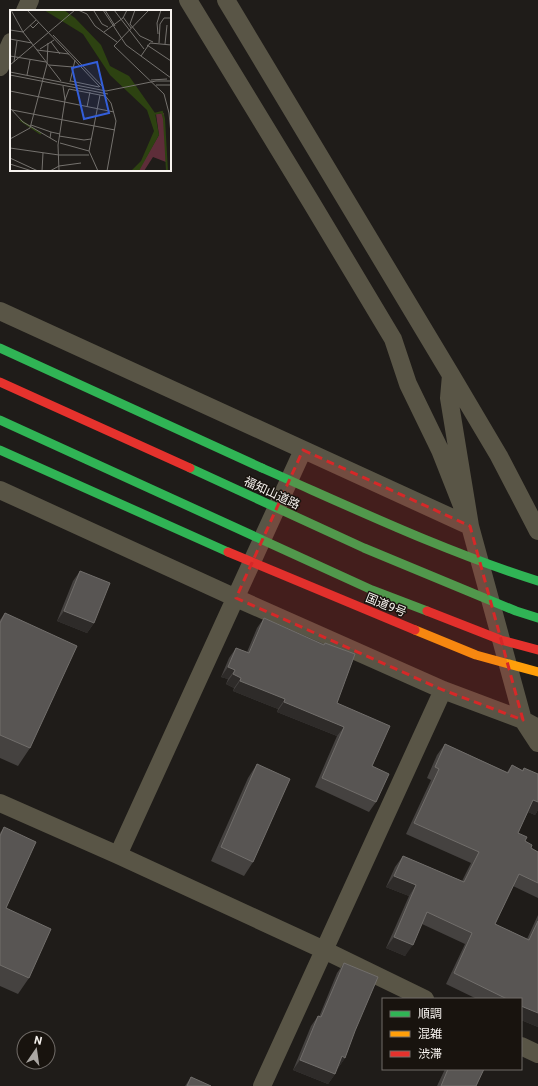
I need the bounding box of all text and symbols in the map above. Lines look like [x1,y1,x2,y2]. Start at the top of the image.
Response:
inset map [10,10,171,171]
street label: 福知山道路 [242,474,302,512]
street label: 国道9号 [364,591,408,619]
legend [382,998,522,1070]
text: 順調 [418,1007,442,1021]
text: 混雑 [418,1027,442,1041]
north arrow [16,1030,56,1070]
text: N [33,1034,44,1048]
text: 渋滞 [418,1047,442,1061]

